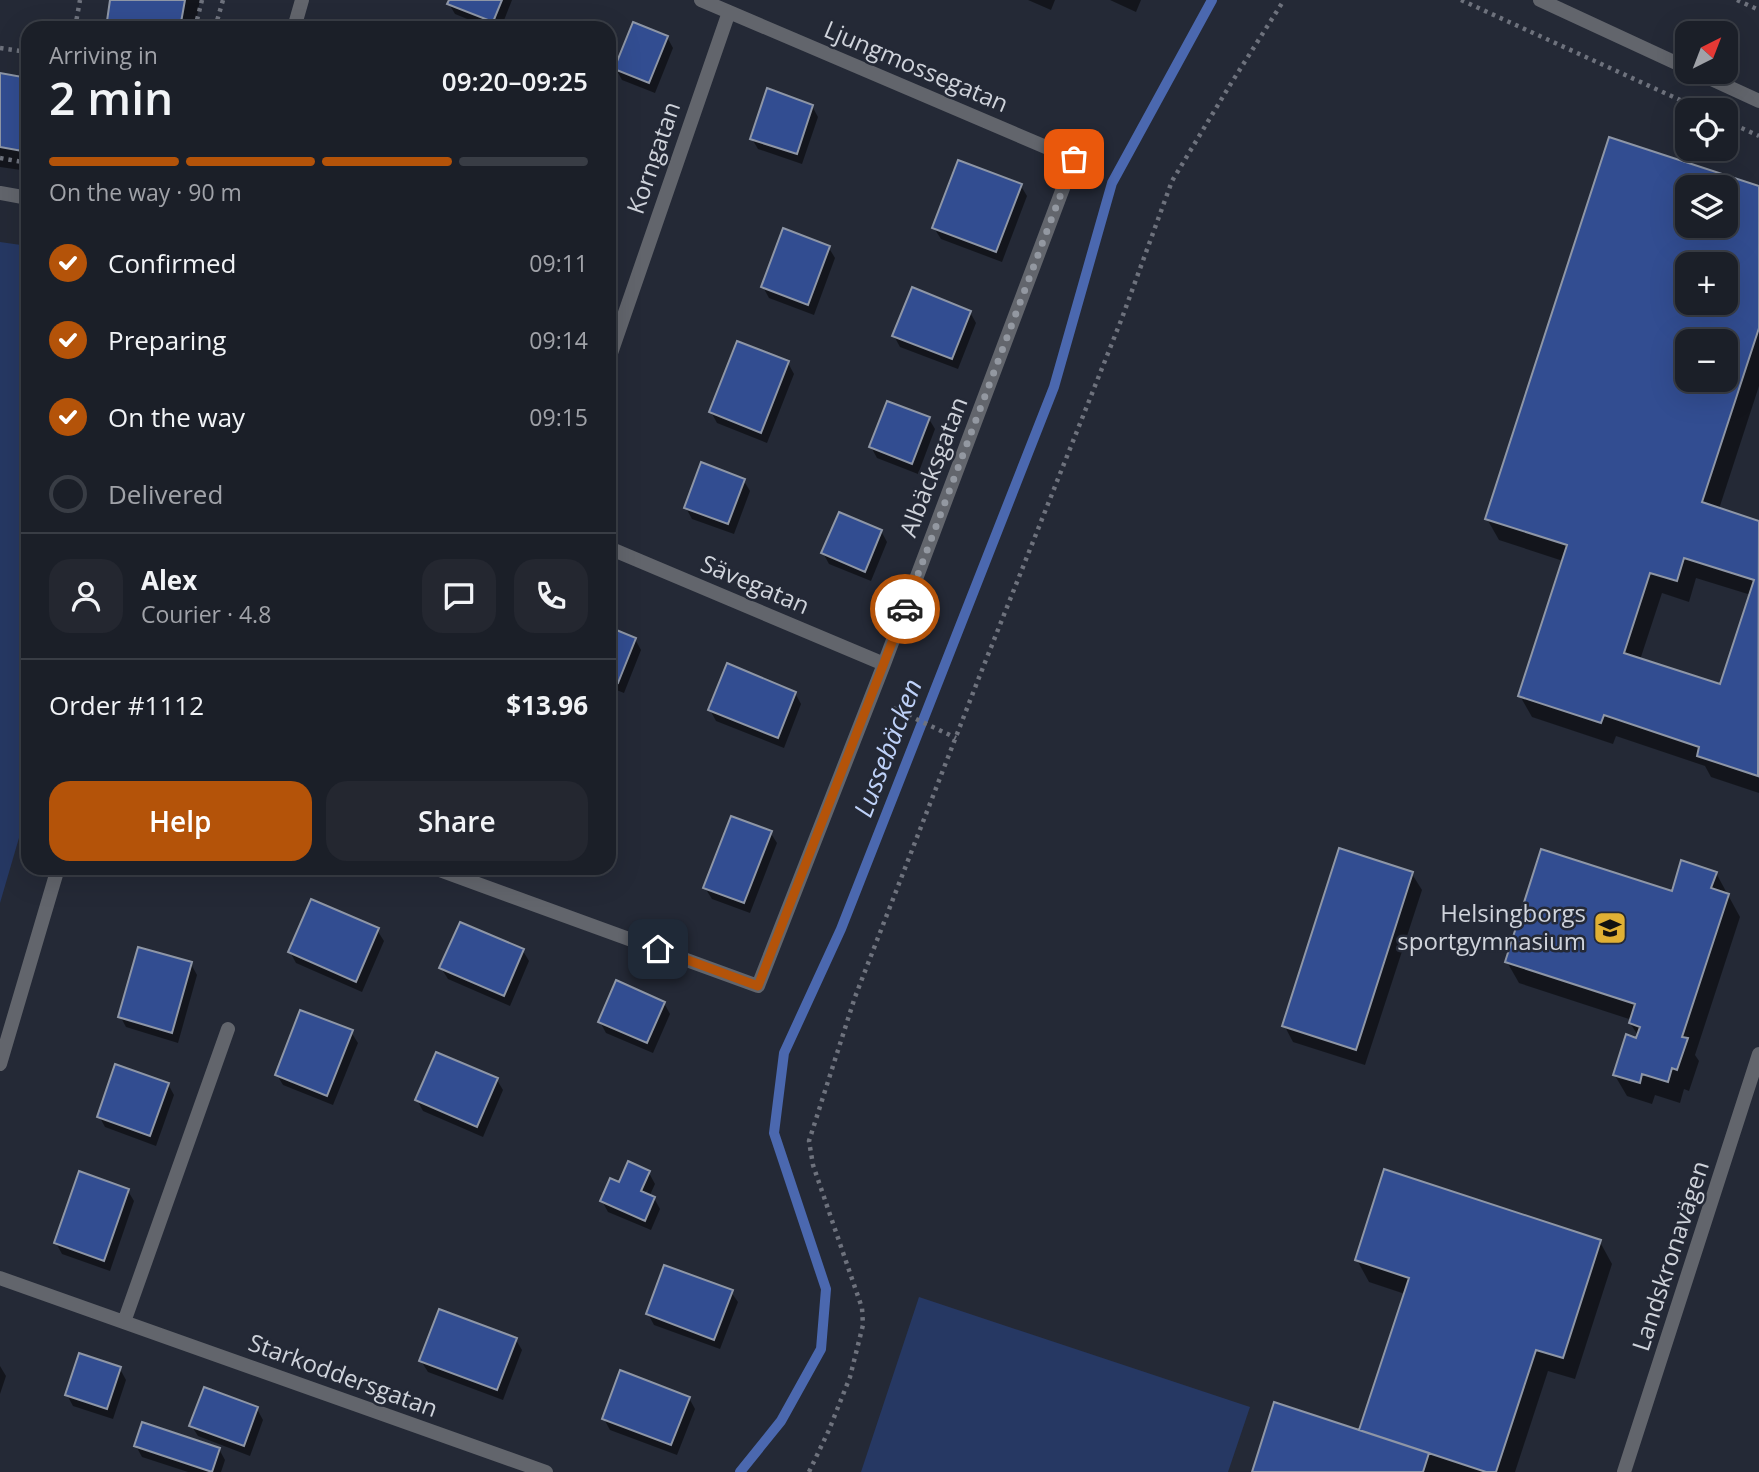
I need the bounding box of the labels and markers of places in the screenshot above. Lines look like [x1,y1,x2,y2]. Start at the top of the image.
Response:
pin [1044,129,1104,189]
place label: Helsingborgs sportgymnasium [1397,896,1586,957]
school or university icon: Helsingborgs sportgymnasium [1591,909,1629,947]
pin [628,919,688,979]

